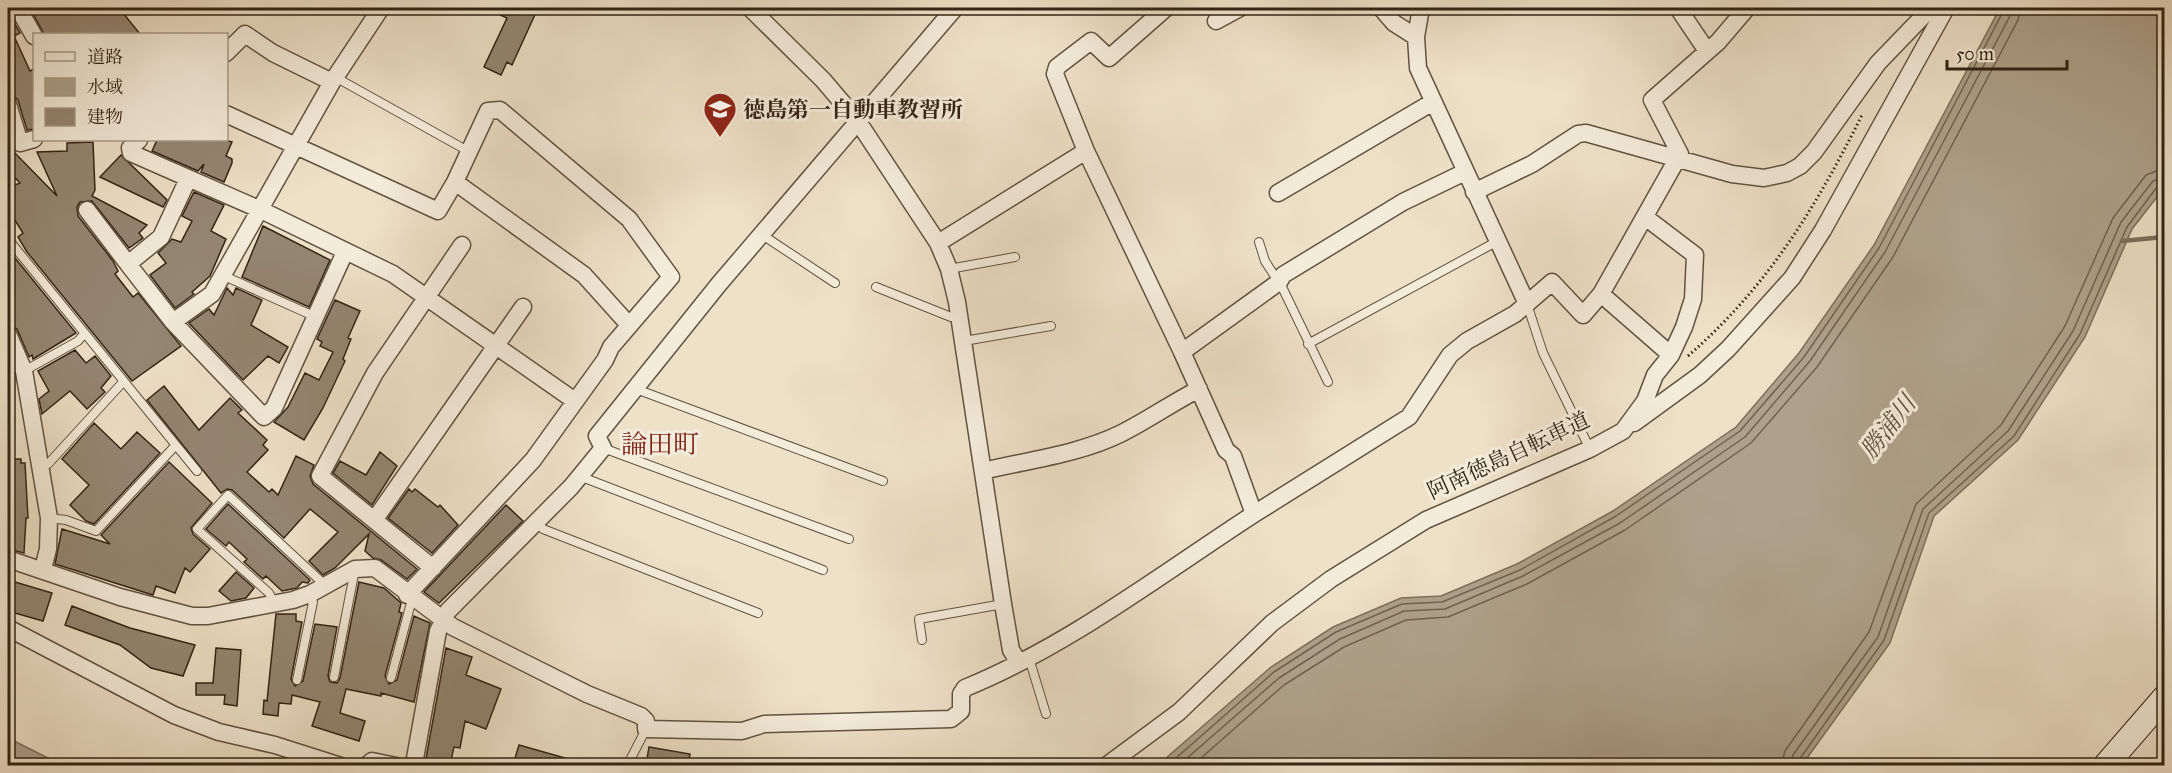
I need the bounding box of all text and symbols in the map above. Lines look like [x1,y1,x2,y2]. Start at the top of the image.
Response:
legend [33,33,228,141]
scale bar [1947,33,2067,71]
text: 50 m [1956,43,1994,65]
text: 道路 [87,46,123,68]
text: 水域 [87,76,123,98]
school or university icon: 徳島第一自動車教習所 [702,91,738,138]
place label: 徳島第一自動車教習所 [743,96,963,123]
text: 建物 [87,106,123,128]
water label: 勝浦川 [1854,387,1924,465]
street label: 阿南徳島自転車道 [1423,406,1594,505]
district label: 論田町 [621,428,699,460]

